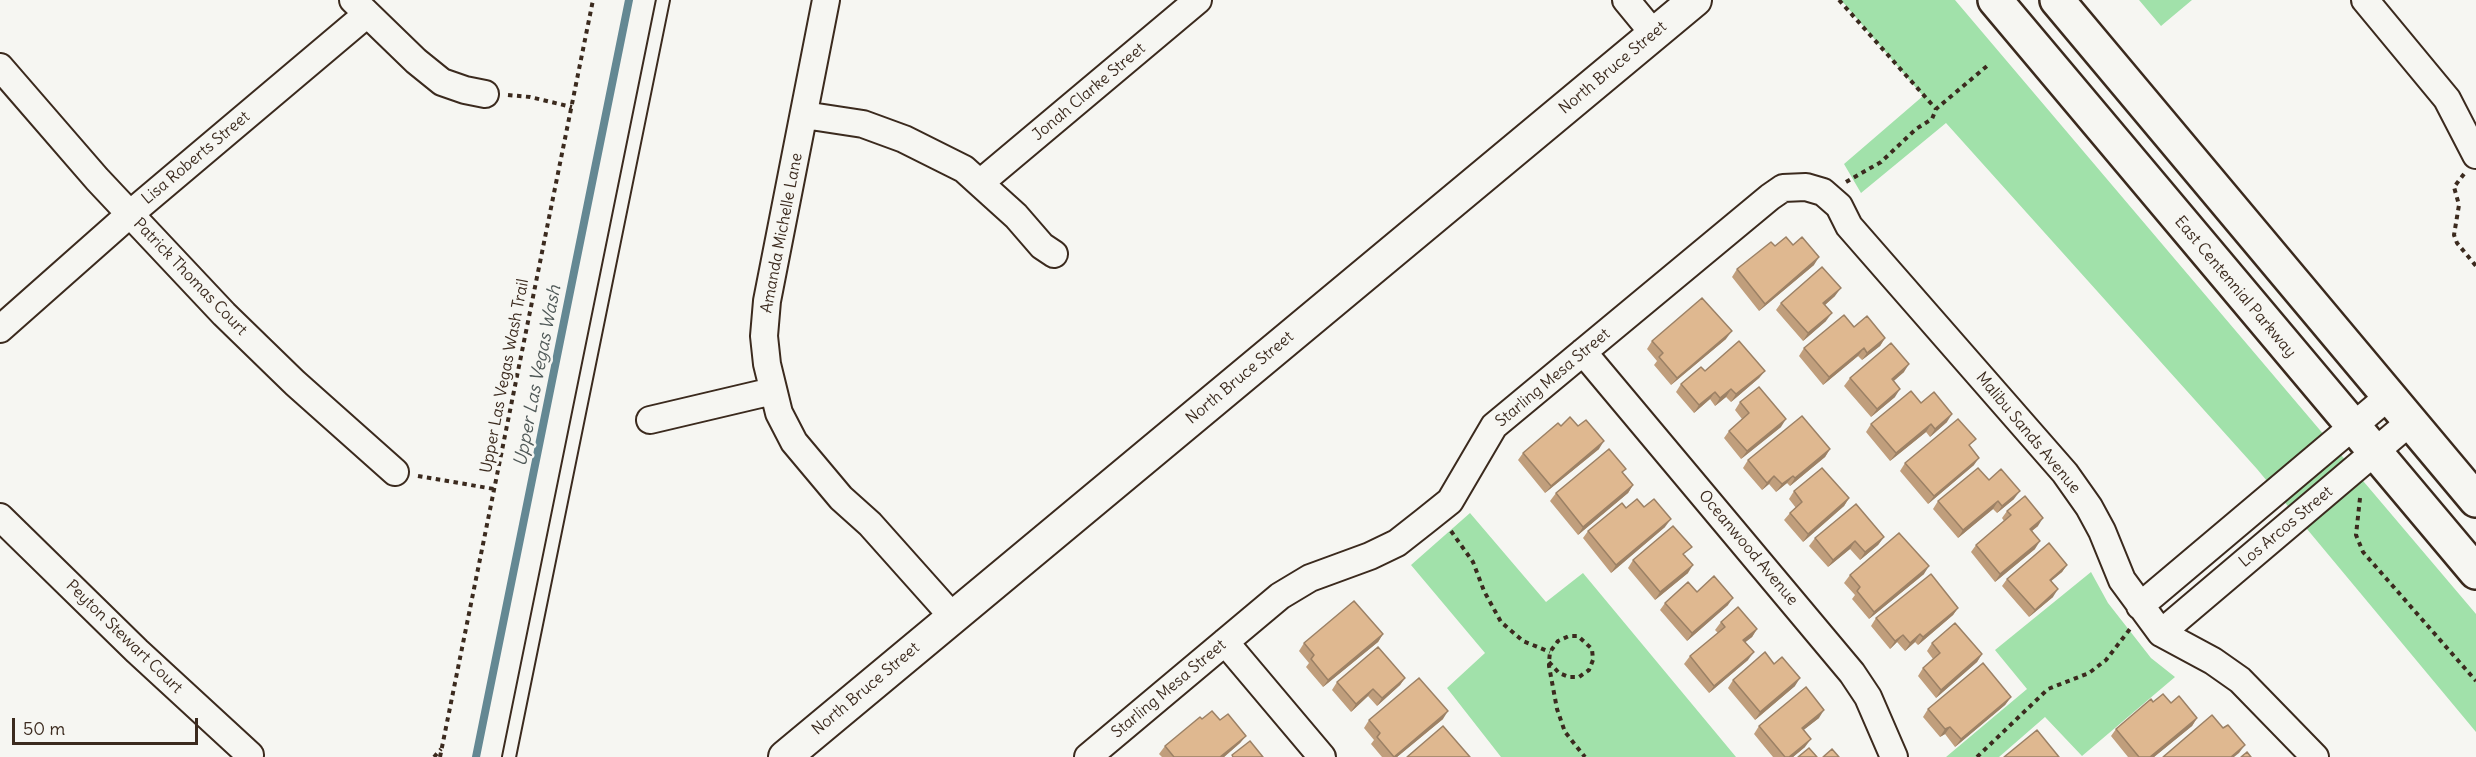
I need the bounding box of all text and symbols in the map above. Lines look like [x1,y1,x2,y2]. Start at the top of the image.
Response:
street label: North Bruce Street [1555,18,1671,118]
street label: Jonah Clarke Street [1029,39,1149,145]
street label: Lisa Roberts Street [138,107,254,209]
street label: Amanda Michelle Lane [757,151,807,315]
street label: East Centennial Parkway [2170,212,2300,362]
street label: Patrick Thomas Court [129,214,251,340]
street label: Upper Las Vegas Wash Trail [477,277,533,475]
water label: Upper Las Vegas Wash [510,284,566,468]
street label: Starling Mesa Street [1492,325,1614,431]
street label: North Bruce Street [1182,328,1298,428]
street label: Malibu Sands Avenue [1972,368,2084,498]
street label: Los Arcos Street [2235,482,2337,572]
street label: Oceanwood Avenue [1694,486,1802,610]
street label: Peyton Stewart Court [62,576,186,698]
street label: Starling Mesa Street [1108,636,1230,742]
street label: North Bruce Street [808,639,924,739]
scale bar [15,706,201,744]
text: 50 m [23,717,65,740]

